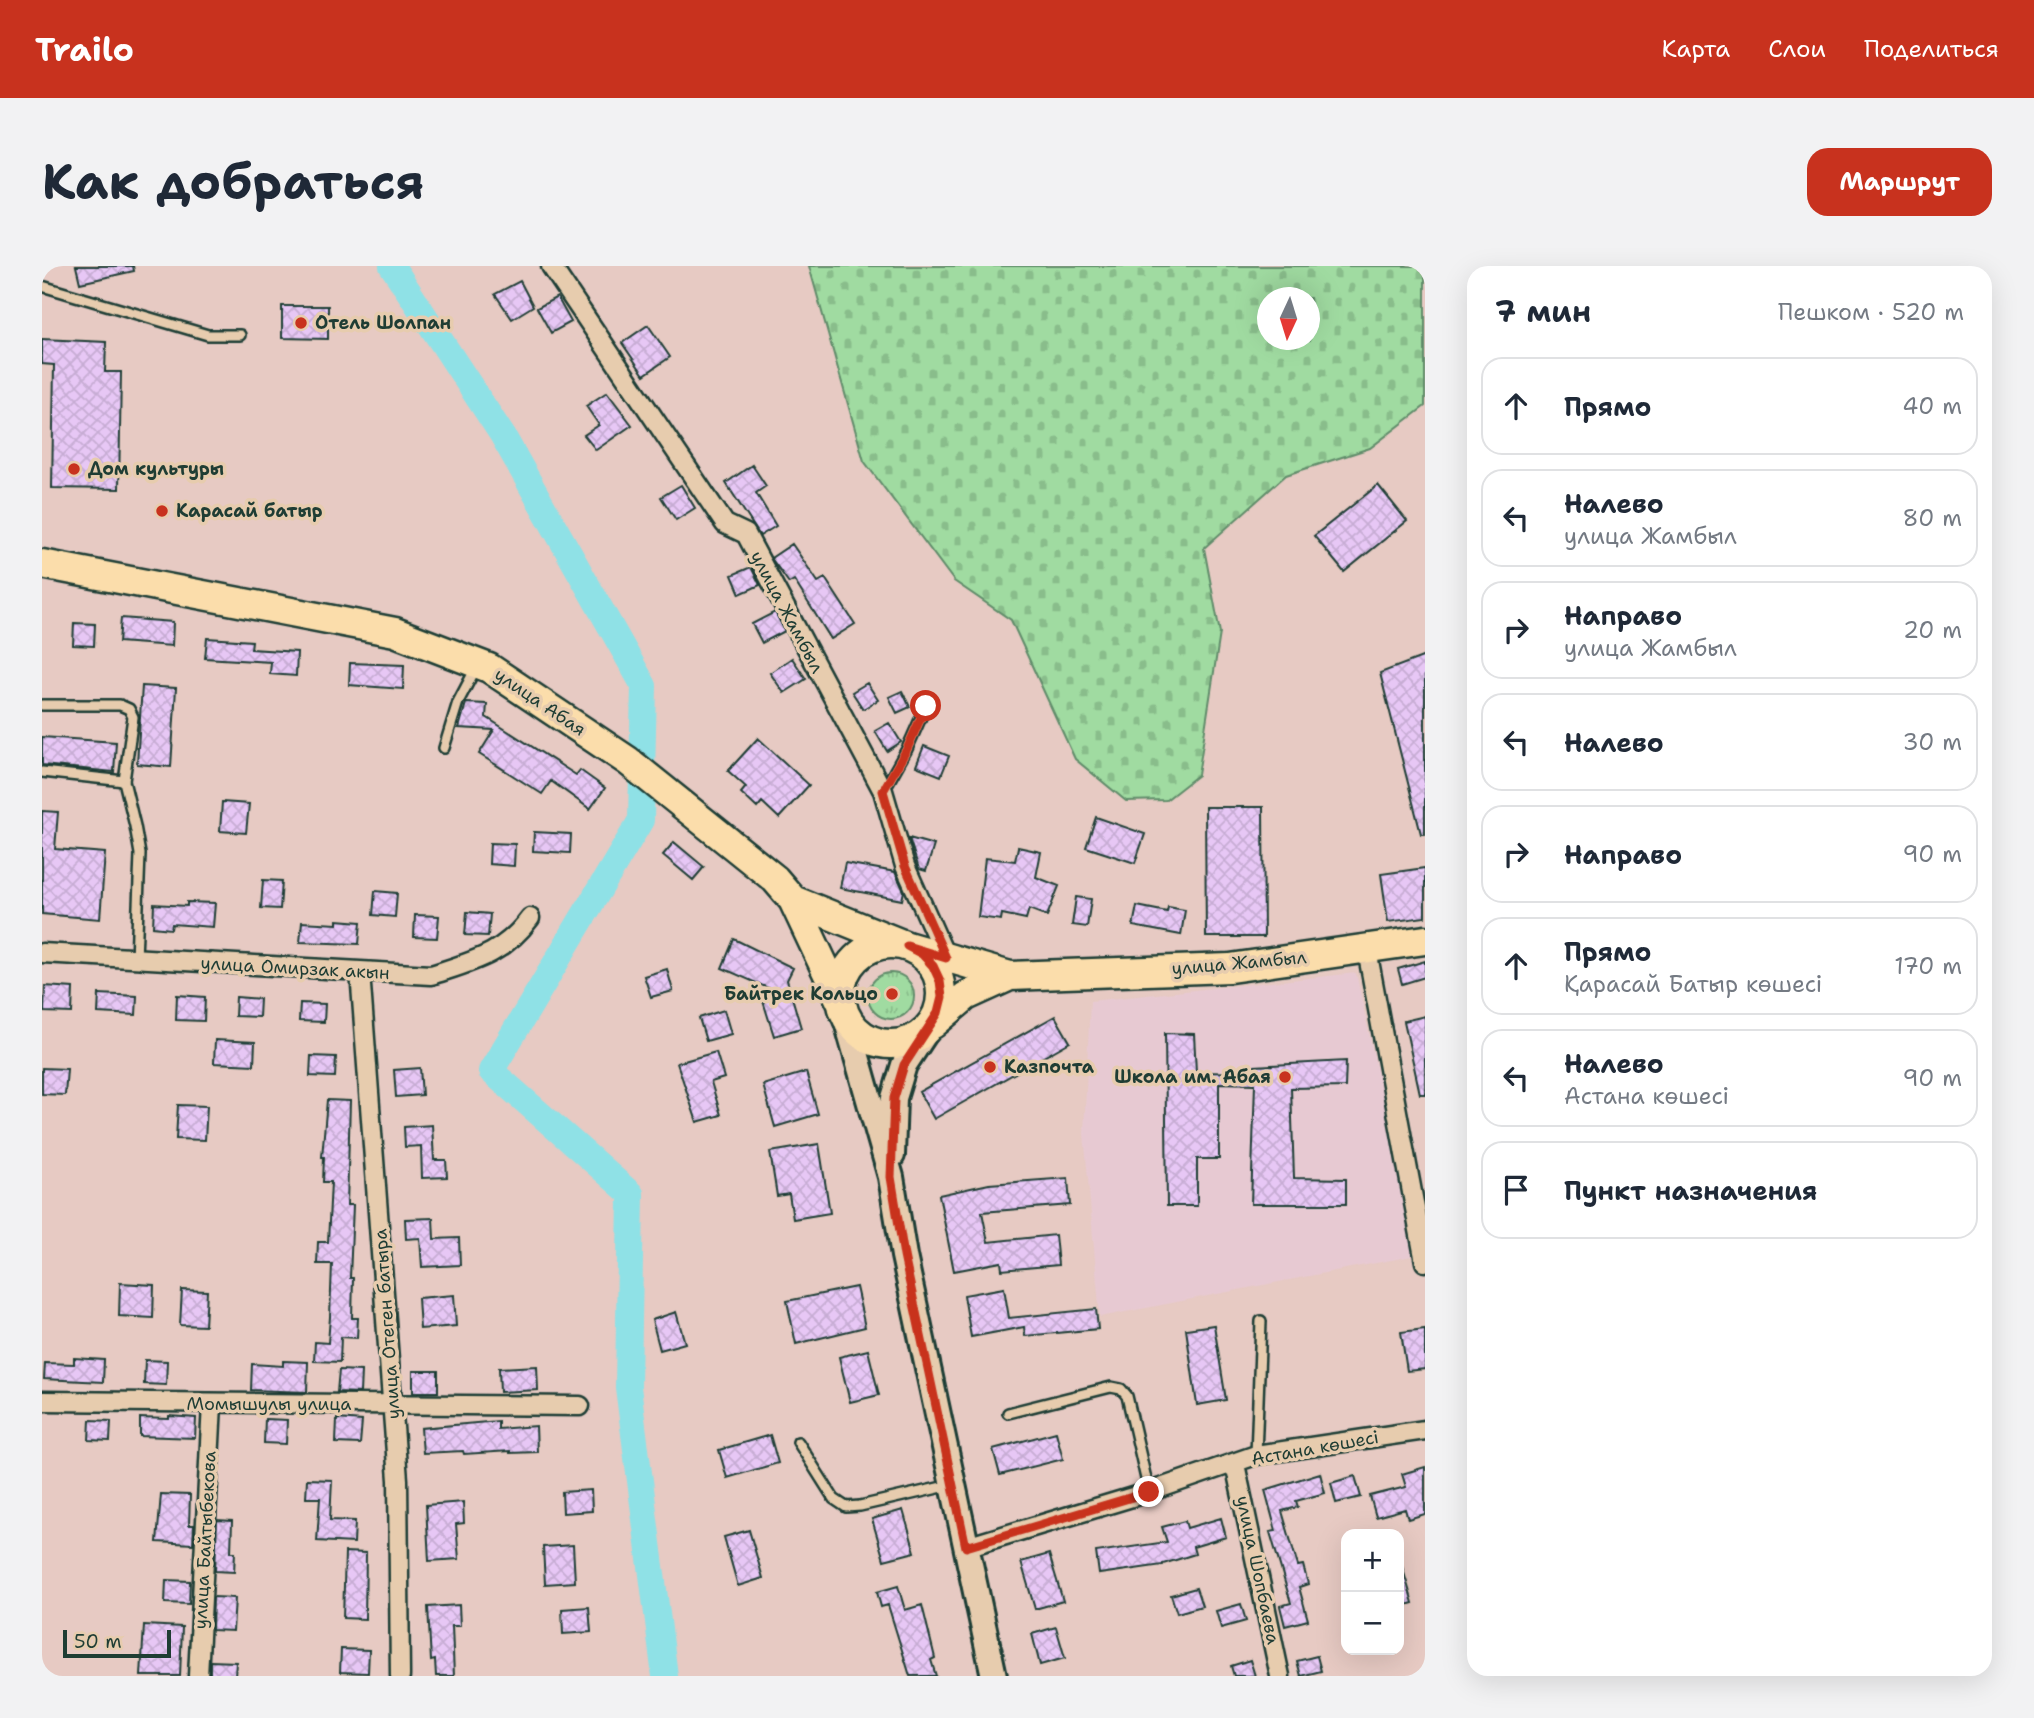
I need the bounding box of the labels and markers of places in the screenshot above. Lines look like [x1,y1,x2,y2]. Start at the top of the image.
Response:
place label: Отель Шолпан [315,311,451,335]
marker: Отель Шолпан [293,315,309,331]
place label: Дом культуры [88,457,224,481]
marker: Дом культуры [66,461,82,477]
place label: Карасай батыр [176,499,323,523]
marker: Карасай батыр [154,503,170,519]
place label: Байтрек Кольцо [724,982,878,1006]
marker: Байтрек Кольцо [884,986,900,1002]
place label: Казпочта [1004,1055,1095,1079]
marker: Казпочта [982,1059,998,1075]
place label: Школа им. Абая [1114,1065,1271,1089]
marker: Школа им. Абая [1277,1069,1293,1085]

